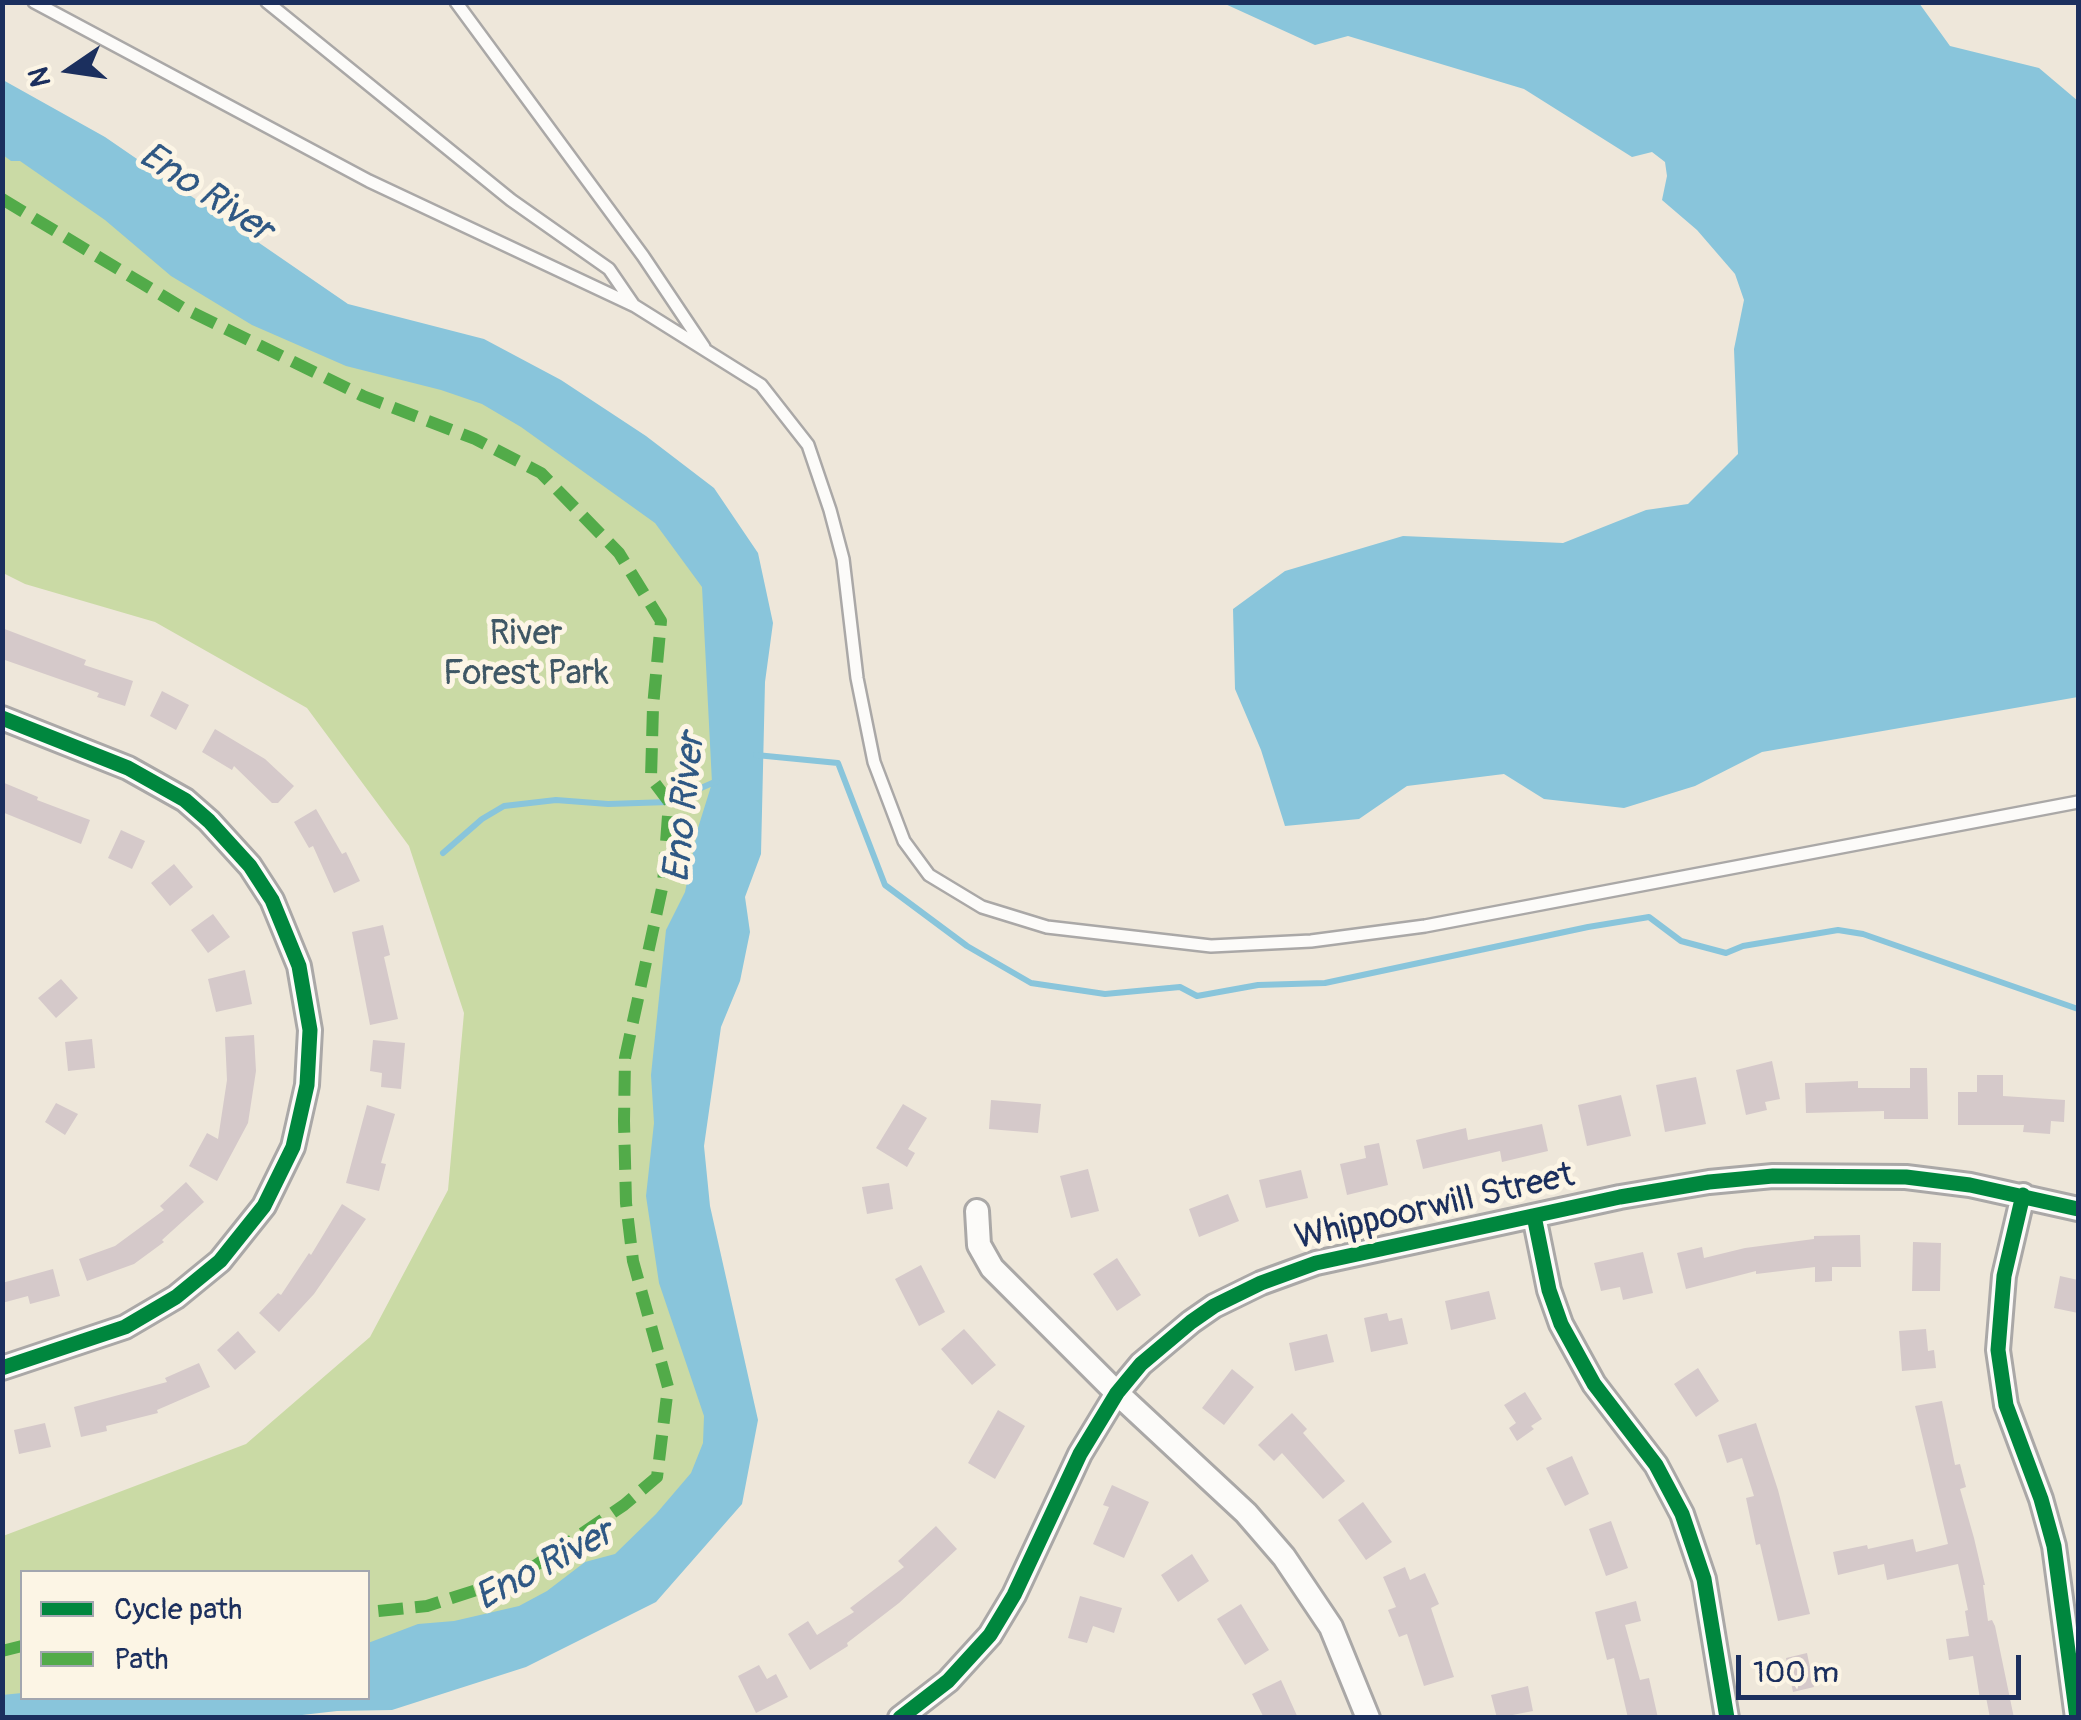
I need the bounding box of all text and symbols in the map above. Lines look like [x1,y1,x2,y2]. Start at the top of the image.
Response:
north arrow [20,20,120,120]
text: N [21,64,59,90]
water label: Eno River [130,134,280,254]
park label: River Forest Park [443,614,609,696]
water label: Eno River [655,731,717,885]
street label: Whippoorwill Street [1291,1155,1579,1261]
water label: Eno River [468,1512,622,1622]
legend [20,1570,370,1700]
text: Cycle path [114,1591,242,1628]
scale bar [1741,1635,2026,1697]
text: Path [114,1641,169,1678]
text: 100 m [1753,1654,1839,1691]

